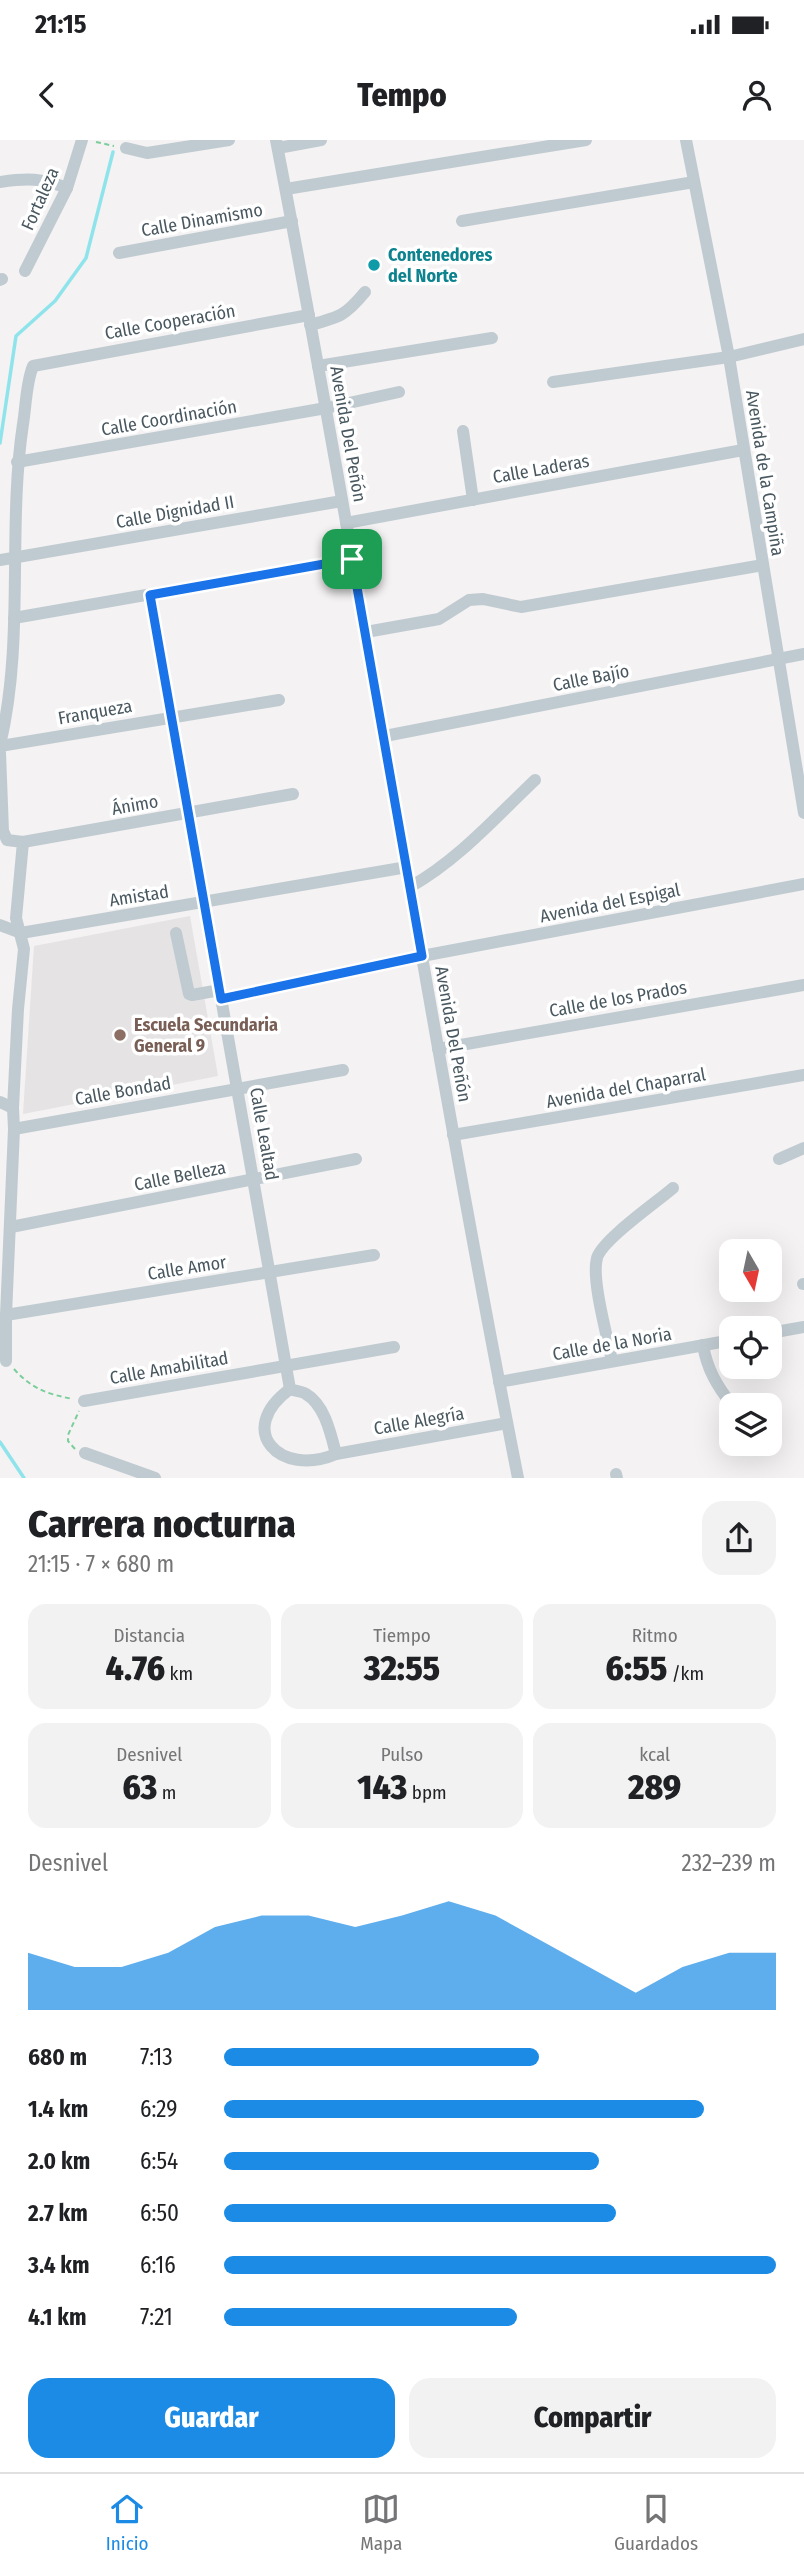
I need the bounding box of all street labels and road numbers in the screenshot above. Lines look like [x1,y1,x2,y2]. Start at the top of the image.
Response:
street label: Fortaleza [16,164,64,234]
street label: Calle Dinamismo [140,199,264,241]
street label: Calle Cooperación [103,300,237,344]
street label: Avenida Del Peñón [325,364,371,504]
street label: Avenida de la Campiña [741,389,789,558]
street label: Calle Coordinación [99,395,239,441]
street label: Calle Laderas [491,450,591,488]
street label: Calle Dignidad II [114,491,236,533]
street label: Calle Bajío [551,660,631,696]
street label: Franqueza [56,695,134,729]
street label: Ánimo [110,789,160,820]
street label: Avenida del Espigal [538,879,682,927]
street label: Amistad [108,880,170,912]
street label: Avenida Del Peñón [430,964,476,1104]
street label: Calle de los Prados [547,976,689,1022]
street label: Avenida del Chaparral [545,1063,708,1113]
street label: Calle Bondad [73,1072,173,1110]
street label: Calle Lealtad [245,1086,283,1182]
street label: Calle Belleza [132,1156,228,1196]
street label: Calle Amor [146,1251,229,1285]
street label: Calle de la Noria [551,1323,673,1365]
street label: Calle Amabilitad [108,1347,230,1389]
street label: Calle Alegría [372,1402,466,1440]

